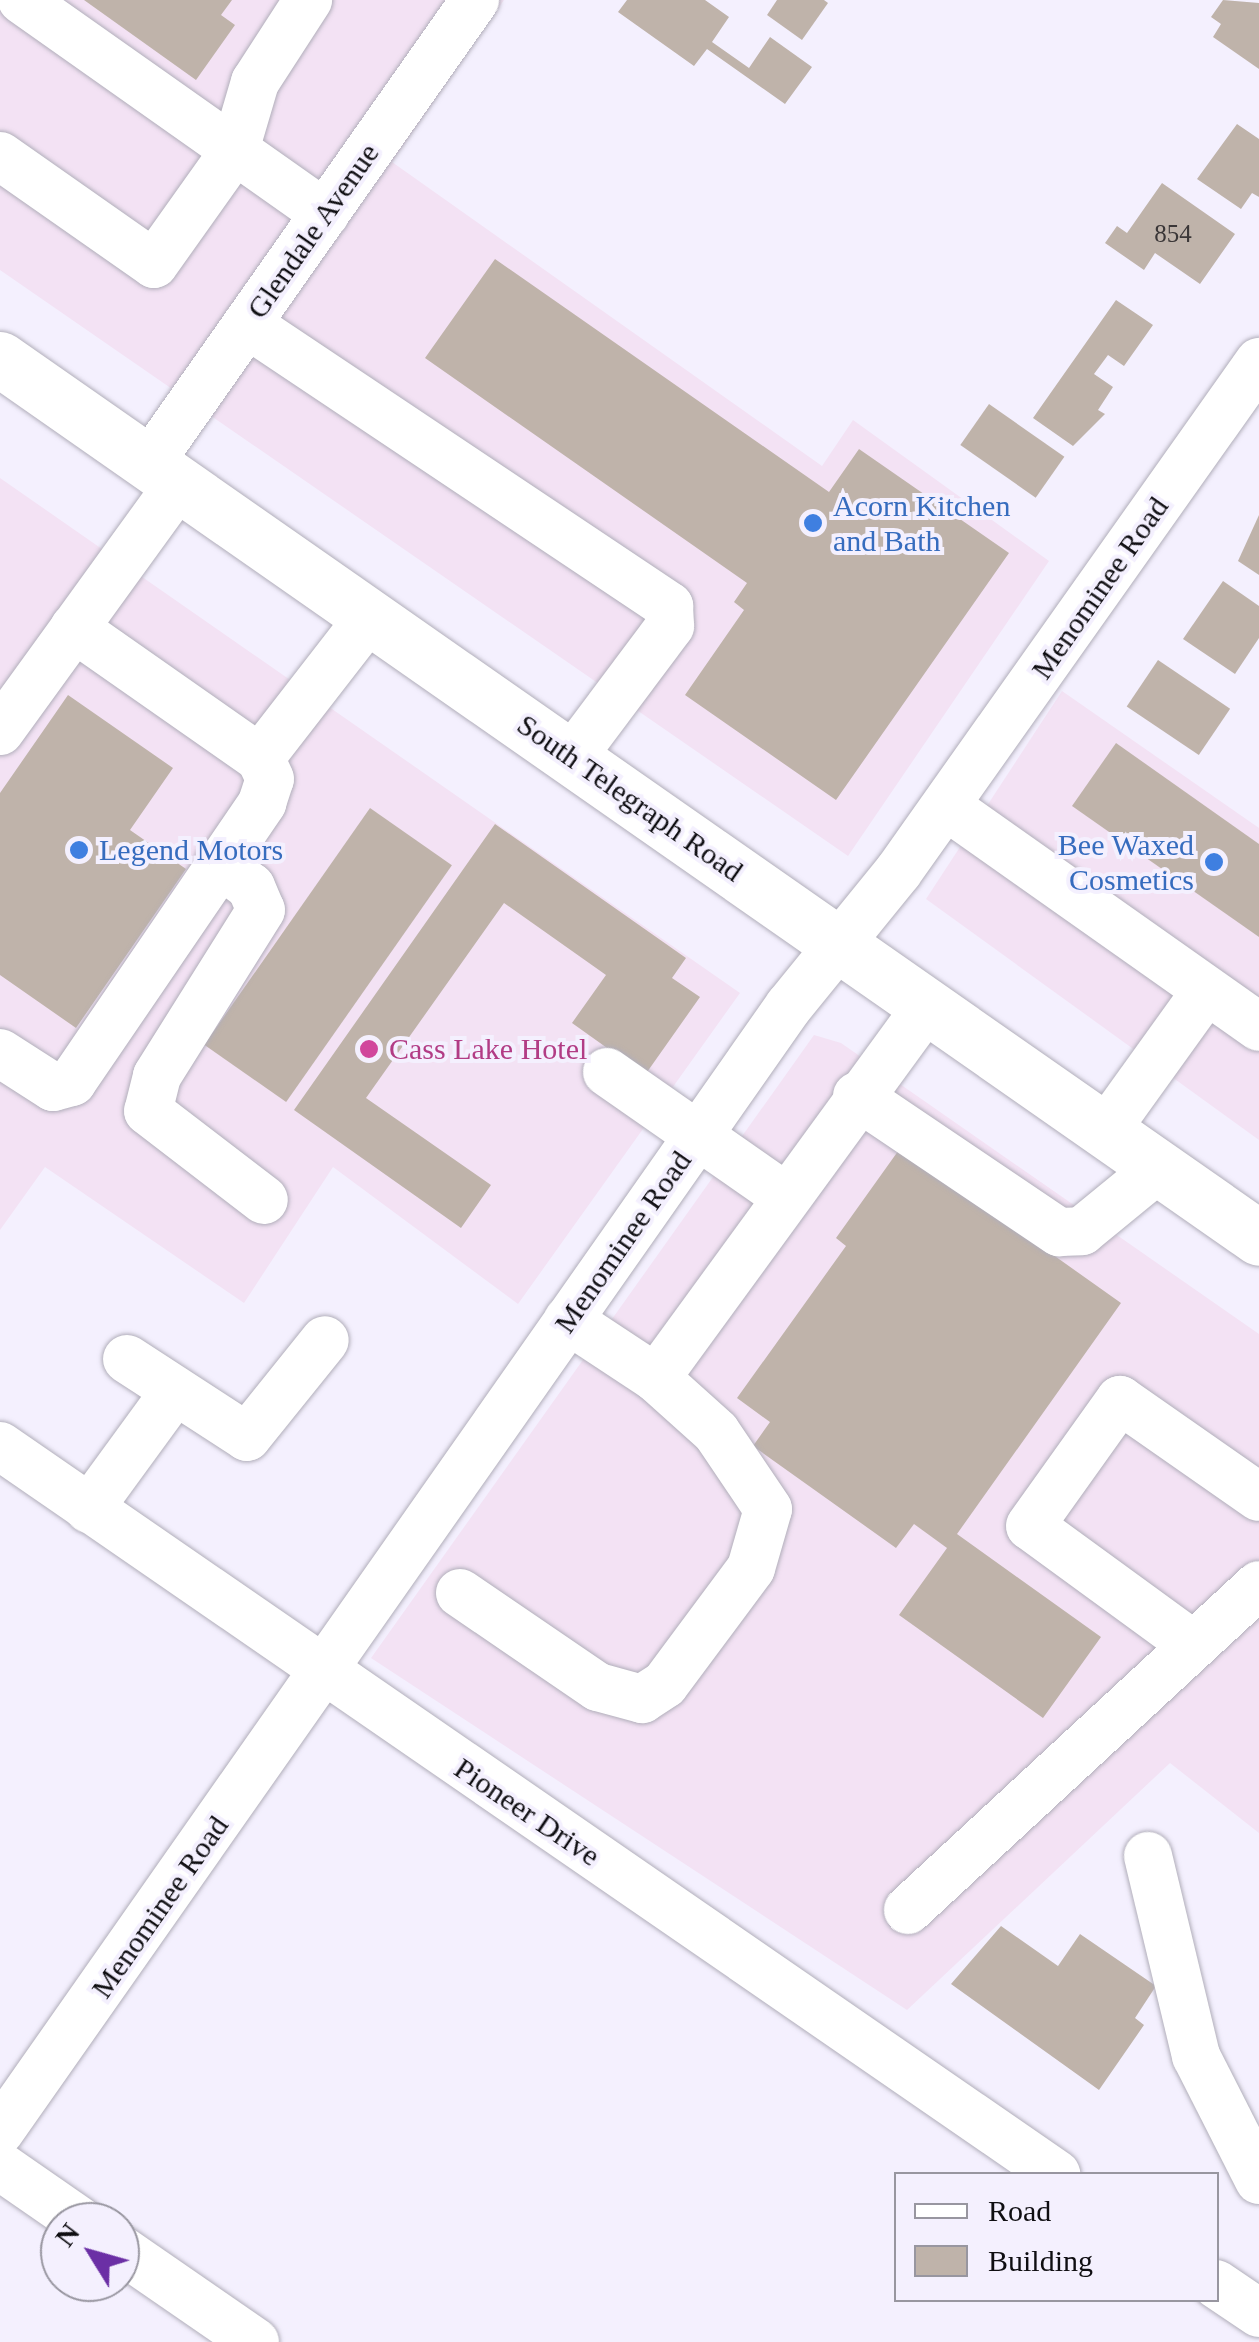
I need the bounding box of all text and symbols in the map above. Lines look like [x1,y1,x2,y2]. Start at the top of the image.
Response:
street label: Glendale Avenue [239,136,387,326]
house number: 854 [1154,219,1192,249]
place label: Acorn Kitchen and Bath [833,488,1010,558]
street label: Menominee Road [1024,490,1176,686]
marker: Acorn Kitchen and Bath [802,512,824,534]
street label: South Telegraph Road [510,706,750,890]
place label: Bee Waxed Cosmetics [1057,827,1194,898]
place label: Legend Motors [99,832,283,868]
marker: Legend Motors [68,839,90,861]
marker: Bee Waxed Cosmetics [1203,851,1225,873]
place label: Cass Lake Hotel [389,1031,587,1067]
marker: Cass Lake Hotel [358,1038,380,1060]
street label: Menominee Road [547,1144,699,1340]
street label: Pioneer Drive [448,1750,606,1874]
street label: Menominee Road [84,1809,236,2005]
legend [894,2172,1219,2302]
text: Road [988,2194,1051,2227]
north arrow [40,2202,140,2302]
text: N [49,2217,86,2252]
text: Building [988,2244,1093,2277]

